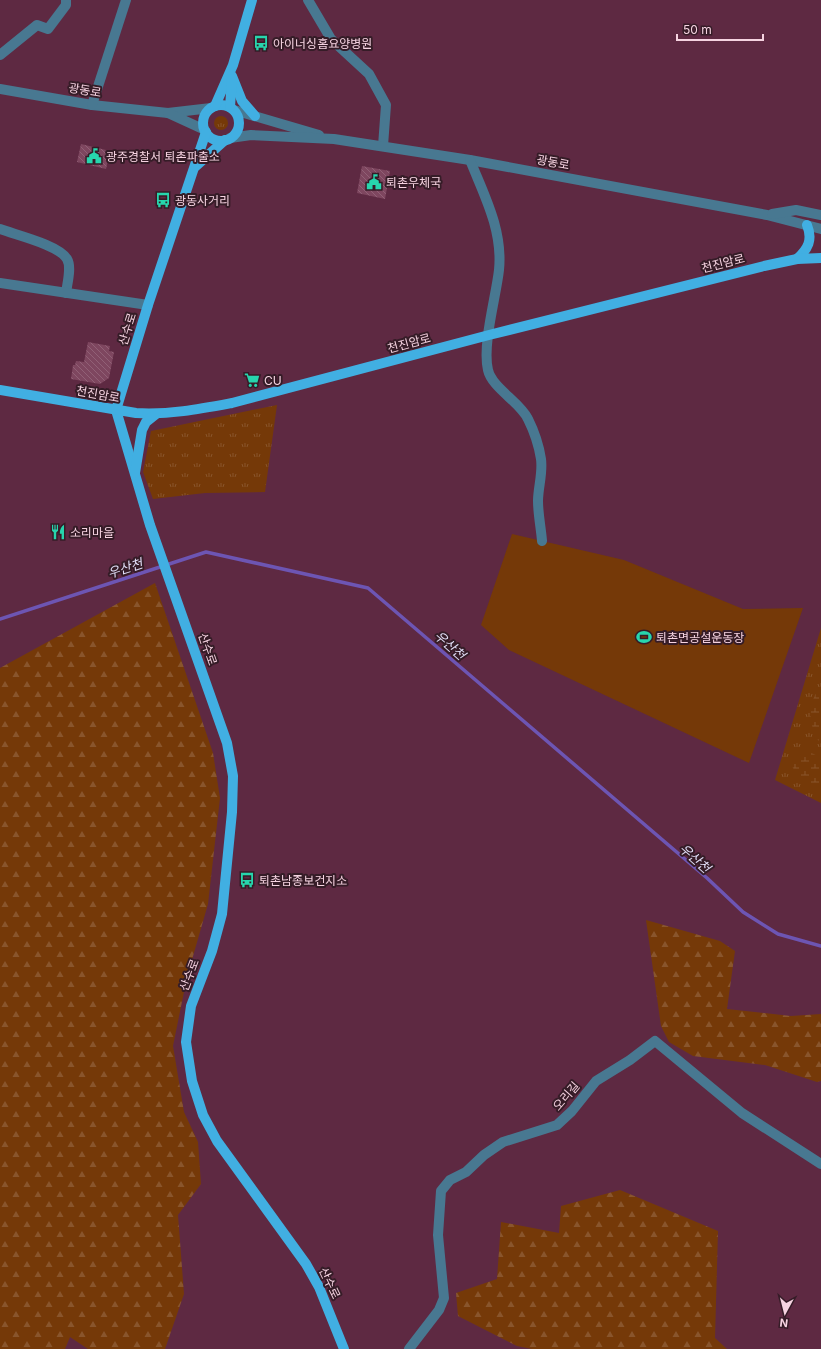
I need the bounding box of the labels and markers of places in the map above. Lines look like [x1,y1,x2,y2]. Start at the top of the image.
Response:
bus stop icon: 아이너싱홈요양병원 [252,34,270,52]
place label: 아이너싱홈요양병원 [273,36,372,51]
public building icon: 광주경찰서 퇴촌파출소 [85,147,103,165]
place label: 광주경찰서 퇴촌파출소 [106,149,220,164]
public building icon: 퇴촌우체국 [365,173,383,191]
place label: 퇴촌우체국 [386,175,441,190]
bus stop icon: 광동사거리 [154,191,172,209]
place label: 광동사거리 [175,193,230,208]
supermarket icon: CU [243,371,261,389]
place label: CU [264,373,282,388]
restaurant icon: 소리마을 [49,523,67,541]
place label: 소리마을 [70,525,114,540]
sports icon: 퇴촌면공설운동장 [635,628,653,646]
place label: 퇴촌면공설운동장 [656,630,744,645]
bus stop icon: 퇴촌남종보건지소 [238,871,256,889]
place label: 퇴촌남종보건지소 [259,873,347,888]

